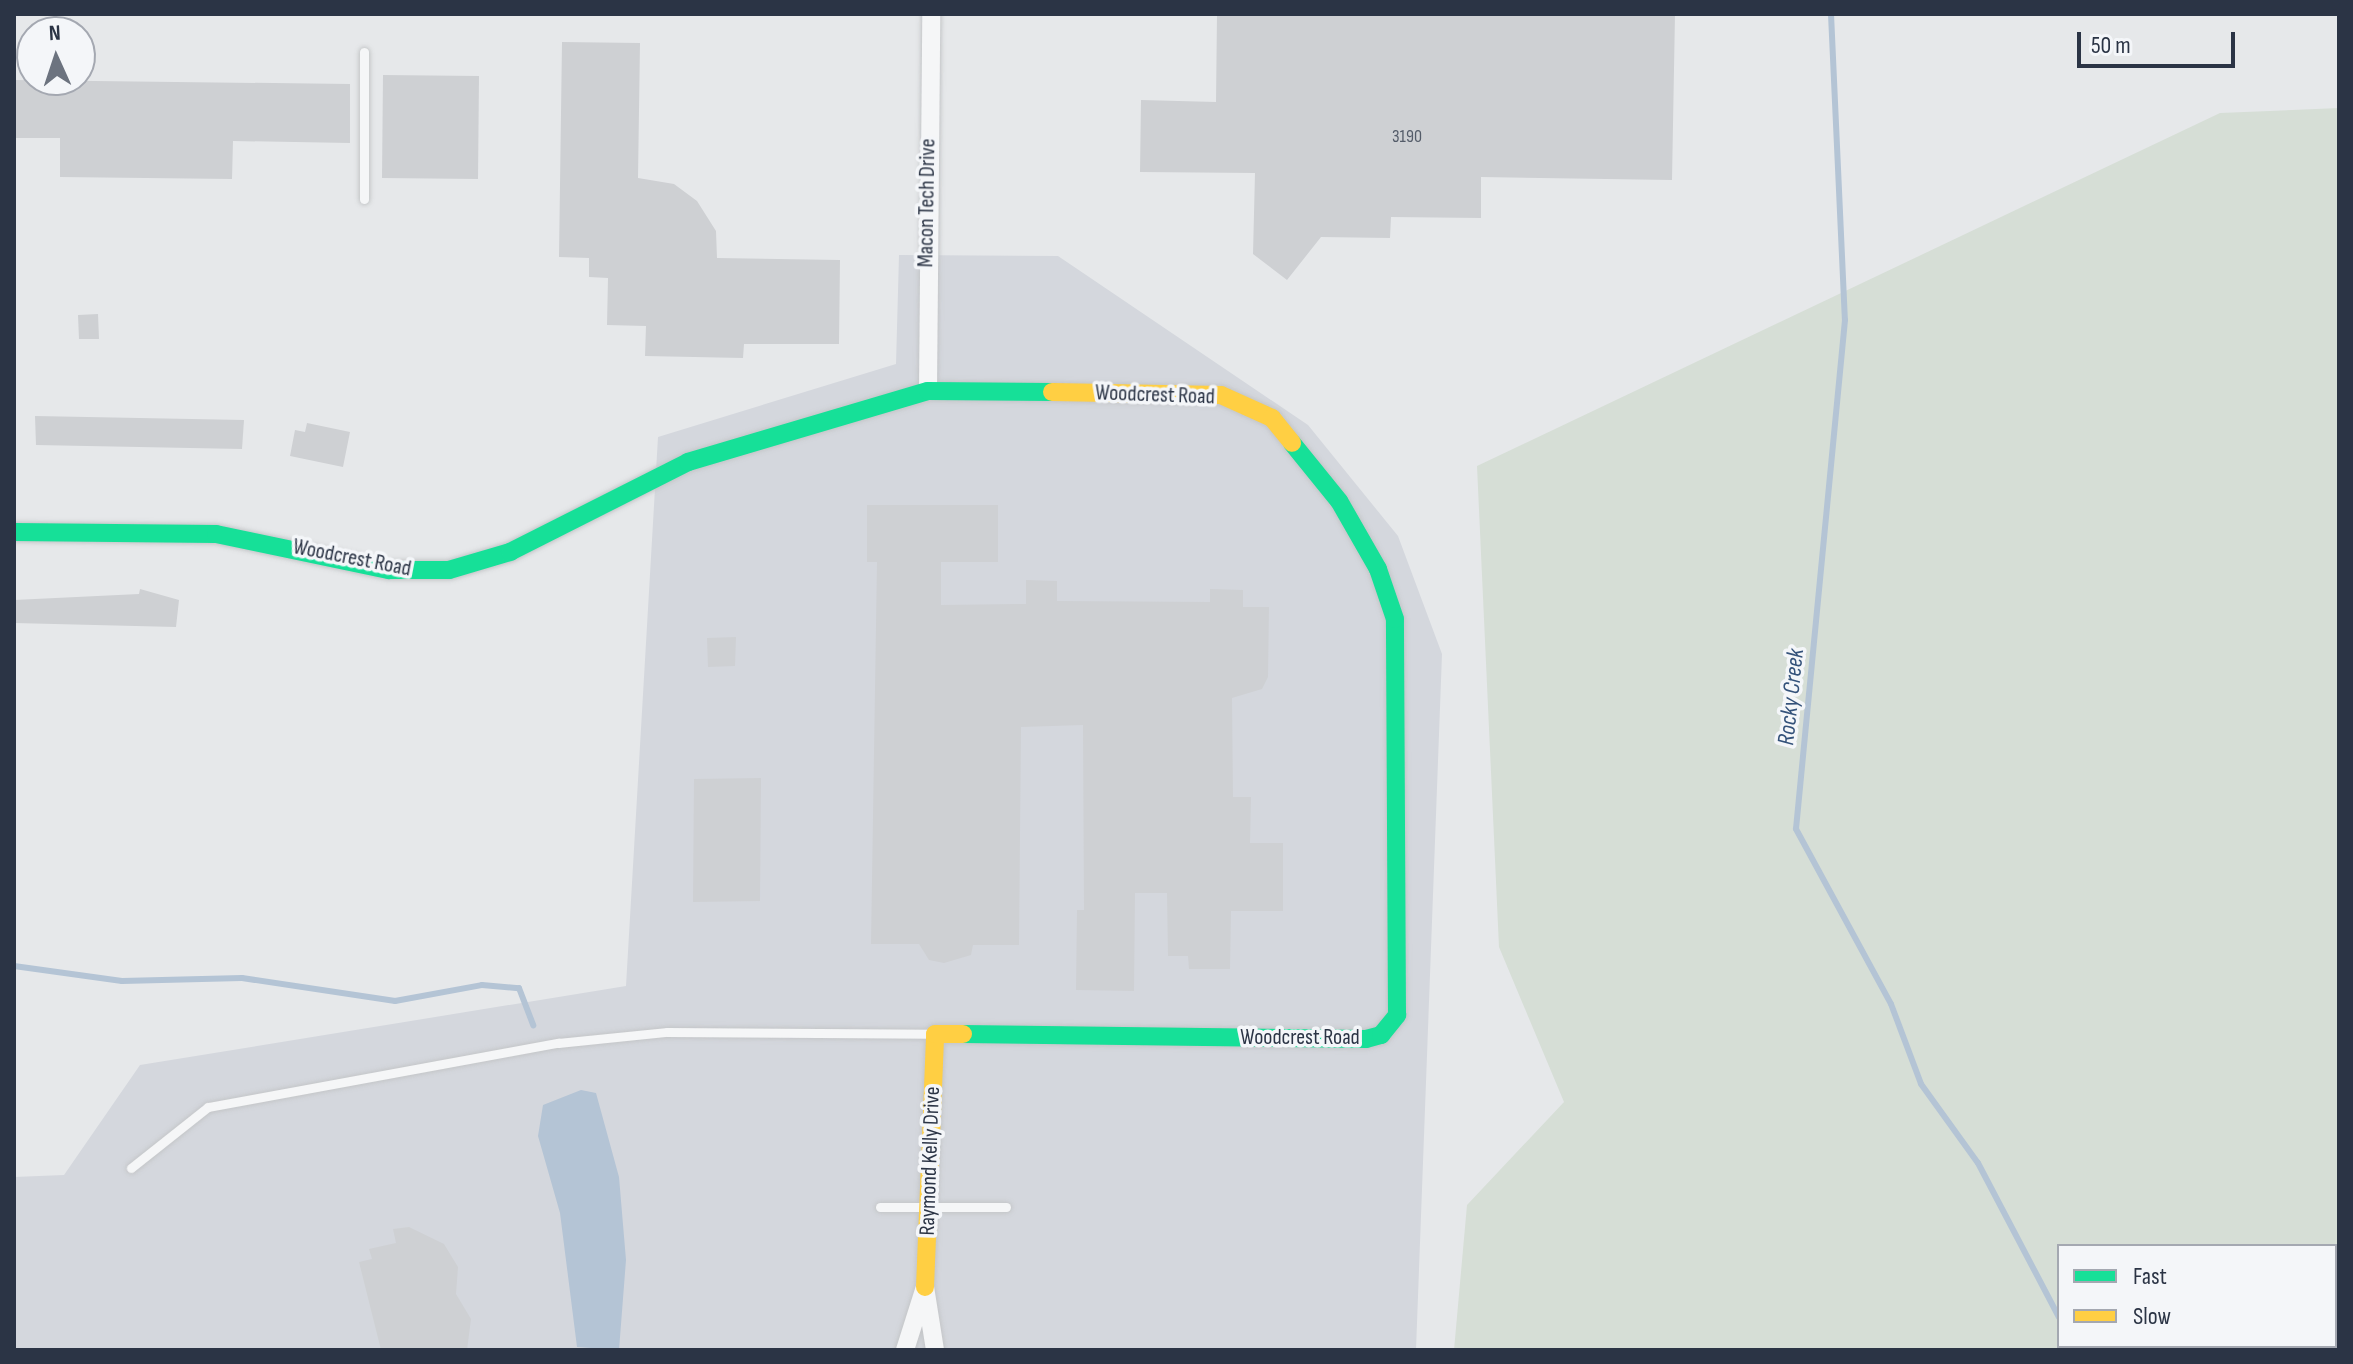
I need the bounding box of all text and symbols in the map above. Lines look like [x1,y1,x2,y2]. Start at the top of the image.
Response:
north arrow [16,16,96,96]
scale bar [2081,16,2239,66]
text: N [48,20,61,47]
text: 50 m [2091,31,2131,60]
house number: 3190 [1392,126,1422,148]
street label: Macon Tech Drive [913,138,941,268]
street label: Woodcrest Road [1095,380,1215,410]
street label: Woodcrest Road [291,534,413,582]
water label: Rocky Creek [1772,647,1810,747]
street label: Woodcrest Road [1240,1025,1360,1051]
street label: Raymond Kelly Drive [914,1086,946,1236]
legend [2057,1244,2337,1348]
text: Fast [2133,1262,2167,1291]
text: Slow [2133,1302,2171,1331]

